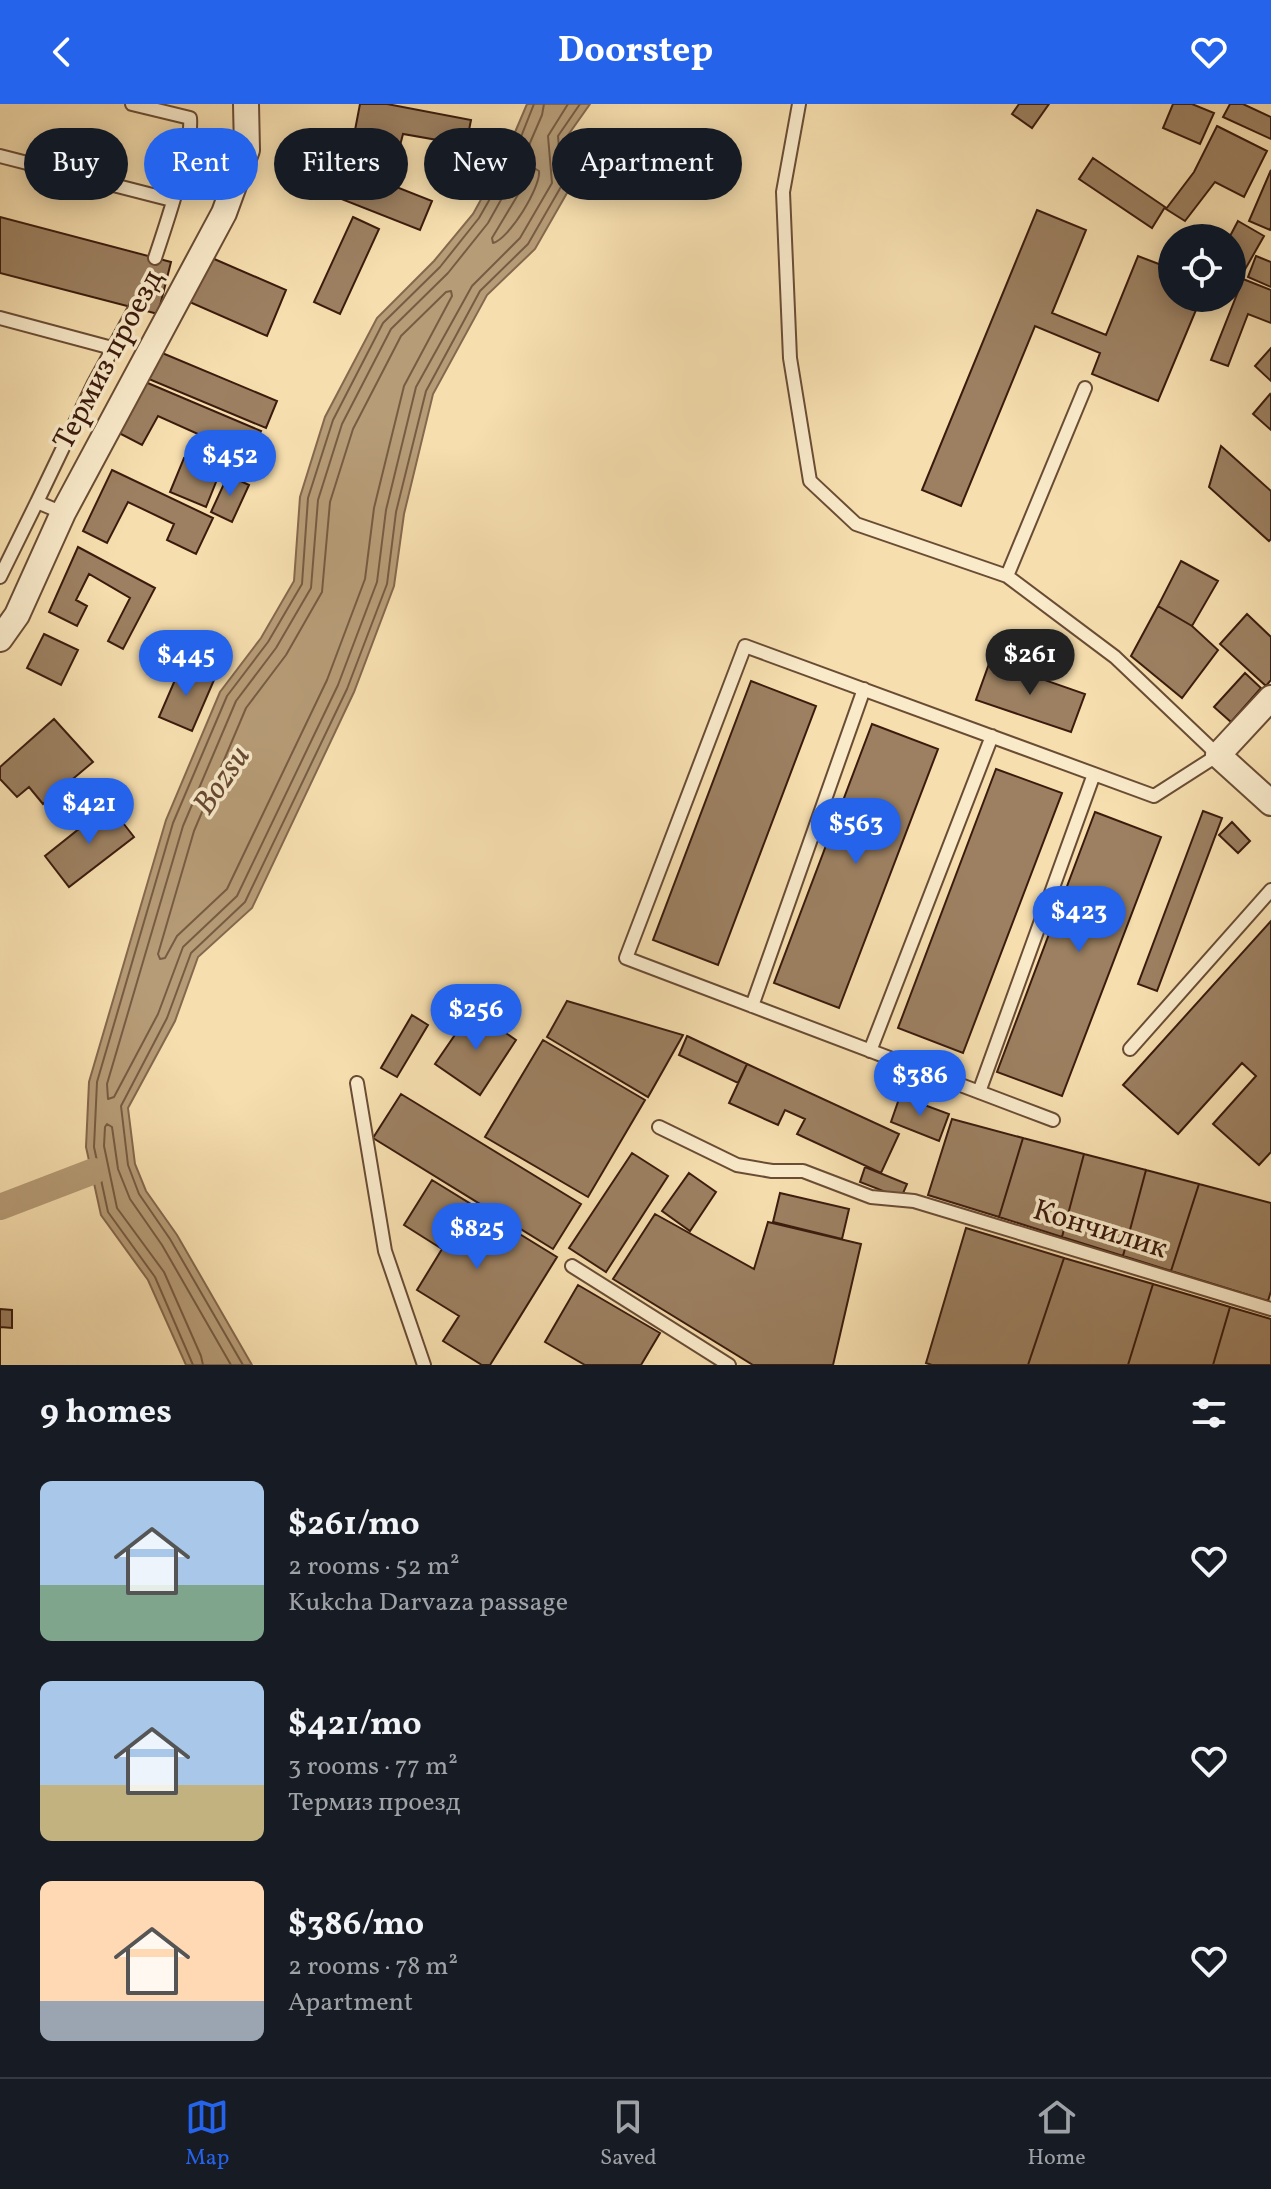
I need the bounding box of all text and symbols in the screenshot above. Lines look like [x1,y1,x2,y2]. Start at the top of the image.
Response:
text: Doorstep [558,27,713,77]
icon: back [40,30,84,74]
icon: heart [1187,30,1231,74]
chip: Buy [24,128,128,200]
chip: Rent [144,128,258,200]
chip: Filters [274,128,408,200]
chip: New [424,128,536,200]
chip: Apartment [552,128,742,200]
map controls [1158,224,1246,312]
button: locate [1158,224,1246,312]
street label: Термиз проезд [44,262,174,458]
pin: $452 [183,430,277,498]
text: $452 [202,438,258,474]
pin: $261 [983,629,1077,697]
pin: $445 [139,630,233,698]
text: $261 [1004,637,1056,673]
text: $445 [157,638,215,674]
water label: Bozsu [184,738,262,824]
pin: $421 [42,778,136,846]
text: $421 [62,786,116,822]
pin: $563 [809,798,903,866]
text: $563 [829,806,883,842]
pin: $423 [1032,886,1126,954]
text: $423 [1051,894,1107,930]
pin: $256 [429,984,523,1052]
text: $256 [449,992,503,1028]
pin: $386 [873,1050,967,1118]
text: $386 [892,1058,948,1094]
street label: Кончилик [1028,1190,1172,1270]
pin: $825 [430,1203,524,1271]
text: $825 [450,1211,504,1247]
text: 9 homes [40,1390,172,1437]
icon: filters [1187,1391,1231,1435]
text: $261/mo [288,1502,420,1549]
icon: home [104,1513,200,1609]
icon: heart [1187,1539,1231,1583]
text: 2 rooms · 52 m² [288,1549,460,1585]
text: Kukcha Darvaza passage [288,1585,568,1621]
text: $421/mo [288,1702,422,1749]
icon: home [104,1713,200,1809]
icon: heart [1187,1739,1231,1783]
text: 3 rooms · 77 m² [288,1749,458,1785]
text: Термиз проезд [288,1785,460,1821]
text: $386/mo [288,1902,424,1949]
icon: home [104,1913,200,2009]
icon: heart [1187,1939,1231,1983]
text: 2 rooms · 78 m² [288,1949,458,1985]
text: Apartment [288,1985,413,2021]
tab: Map [185,2095,229,2174]
tab: Saved [600,2095,657,2174]
tab: Home [1027,2095,1086,2174]

